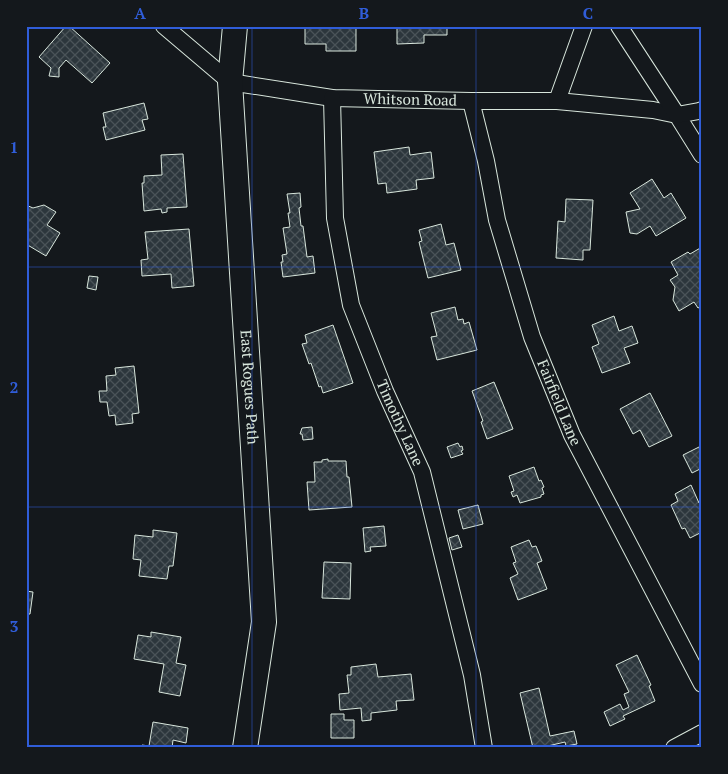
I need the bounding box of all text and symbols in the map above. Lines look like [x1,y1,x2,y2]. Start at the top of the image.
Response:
text: A [134,2,146,24]
text: B [359,2,369,24]
text: C [583,2,593,24]
street label: Whitson Road [363,88,457,110]
text: 1 [9,136,19,158]
street label: East Rogues Path [237,329,264,445]
street label: Fairfield Lane [533,356,587,449]
text: 2 [9,376,19,398]
street label: Timothy Lane [372,376,429,469]
text: 3 [9,615,19,637]

